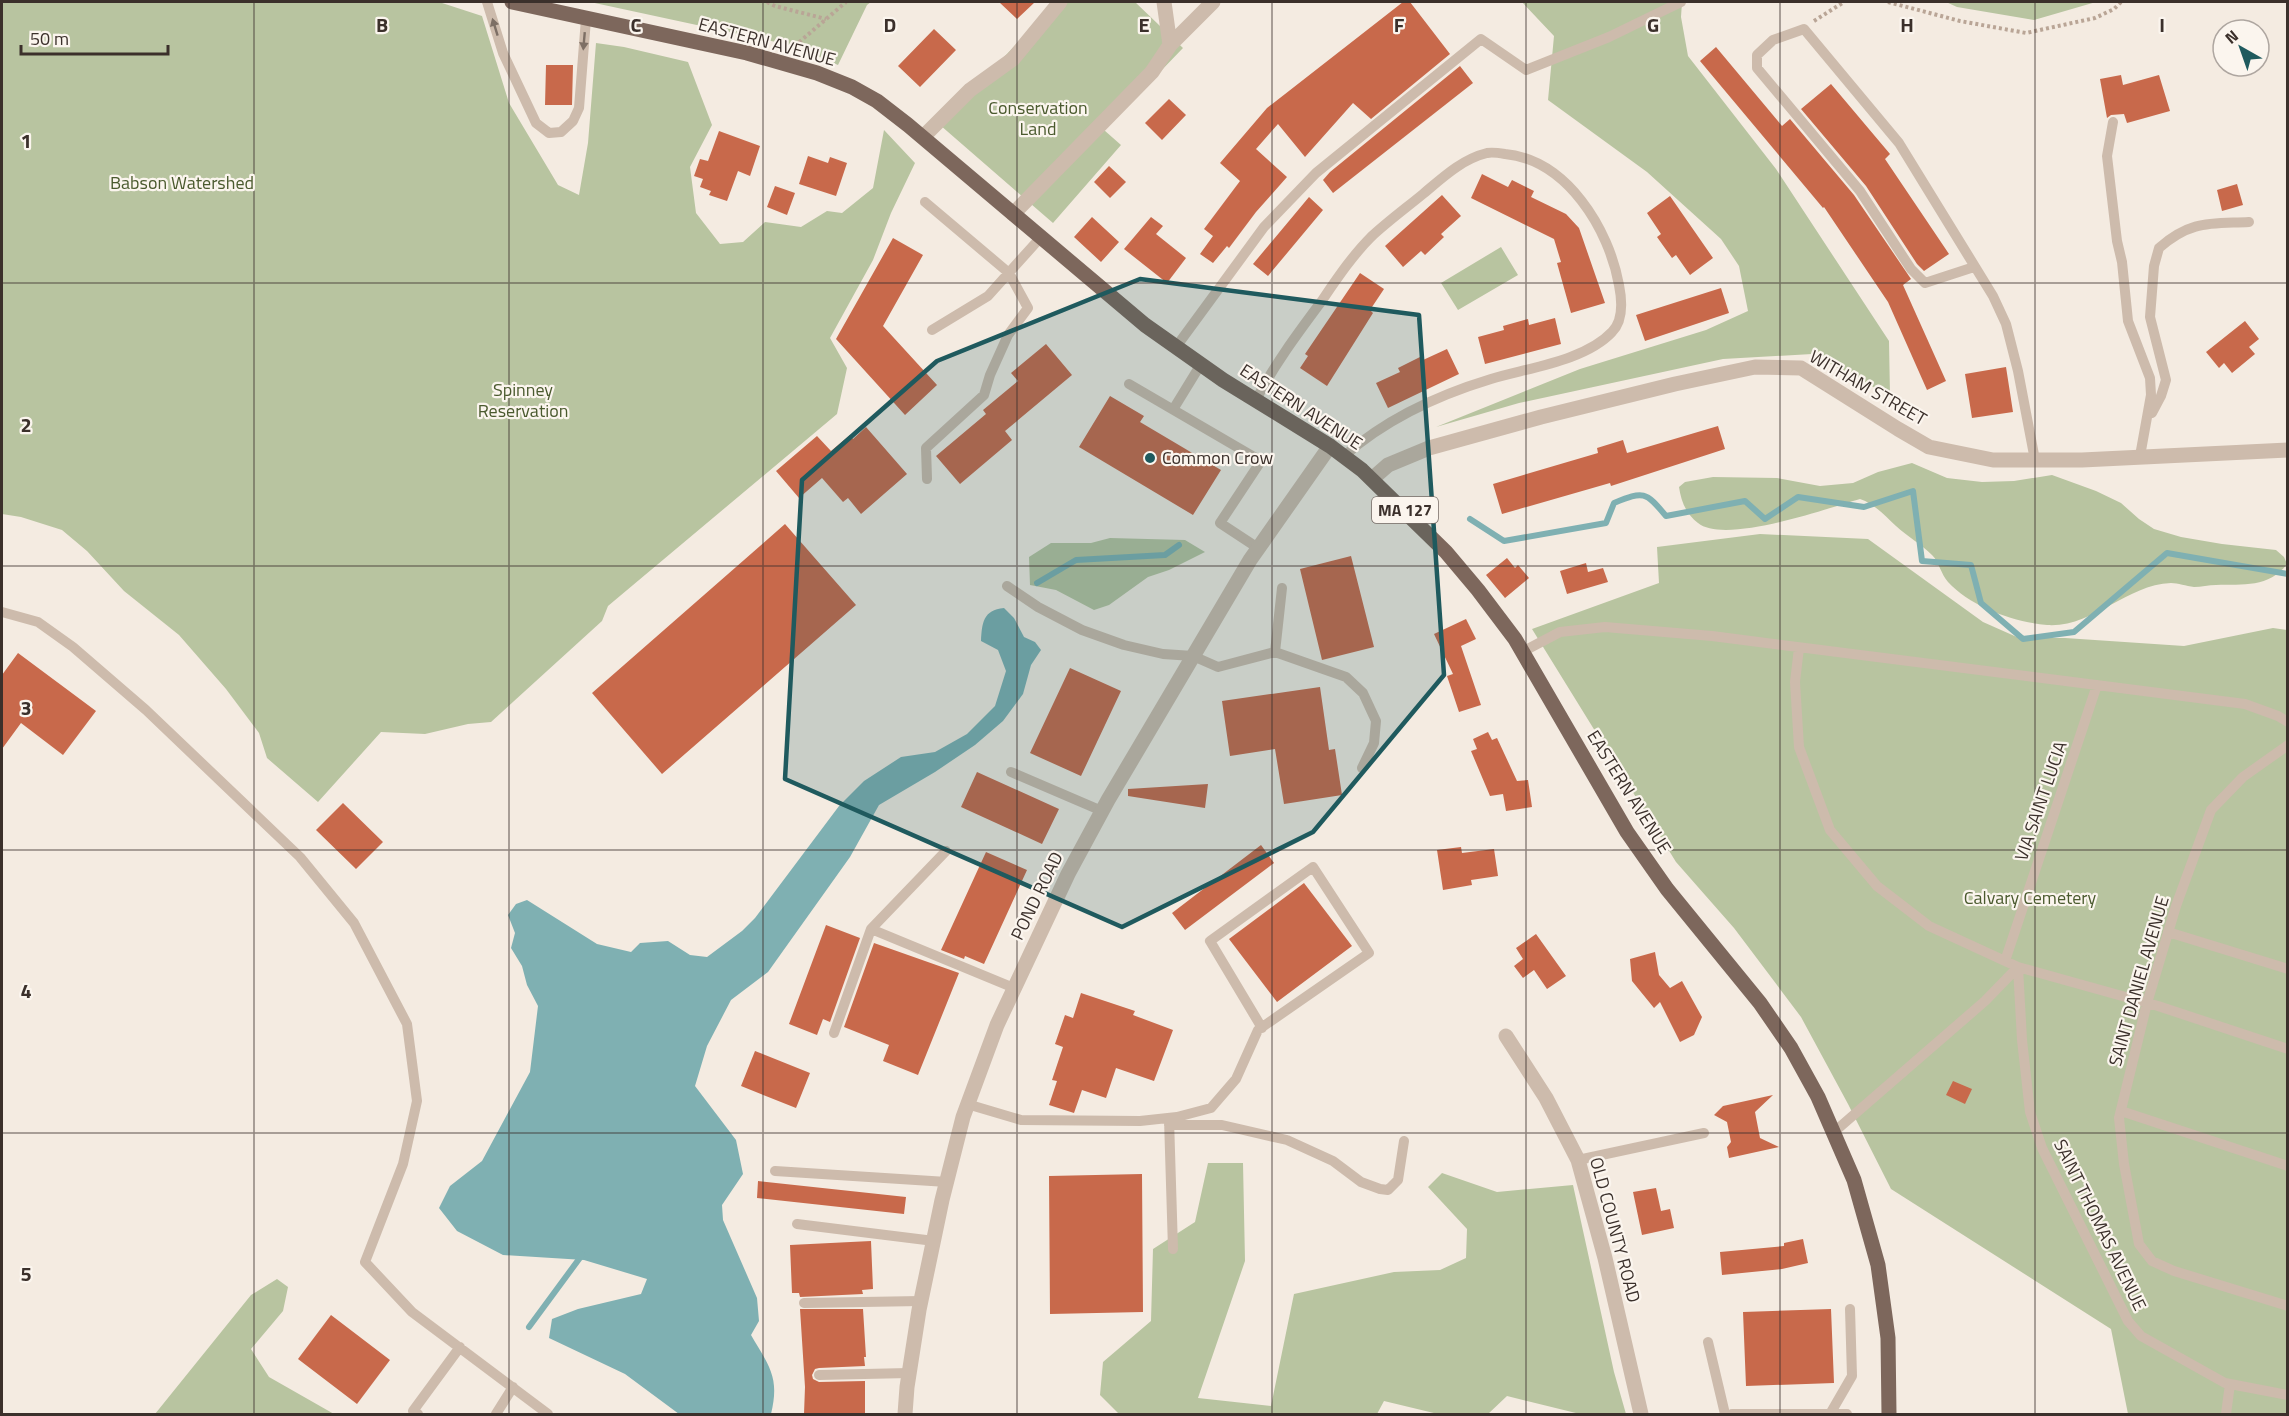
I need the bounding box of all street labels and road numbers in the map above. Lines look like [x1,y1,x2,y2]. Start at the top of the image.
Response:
street label: EASTERN AVENUE [695,10,839,73]
street label: WITHAM STREET [1805,343,1932,432]
street label: EASTERN AVENUE [1235,357,1368,456]
road number: MA 127 [1372,497,1438,523]
street label: EASTERN AVENUE [1581,725,1678,859]
street label: VIA SAINT LUCIA [2007,737,2074,864]
street label: POND ROAD [1004,847,1070,945]
street label: SAINT DANIEL AVENUE [2101,893,2176,1069]
street label: SAINT THOMAS AVENUE [2047,1135,2154,1315]
street label: OLD COUNTY ROAD [1583,1154,1648,1306]

